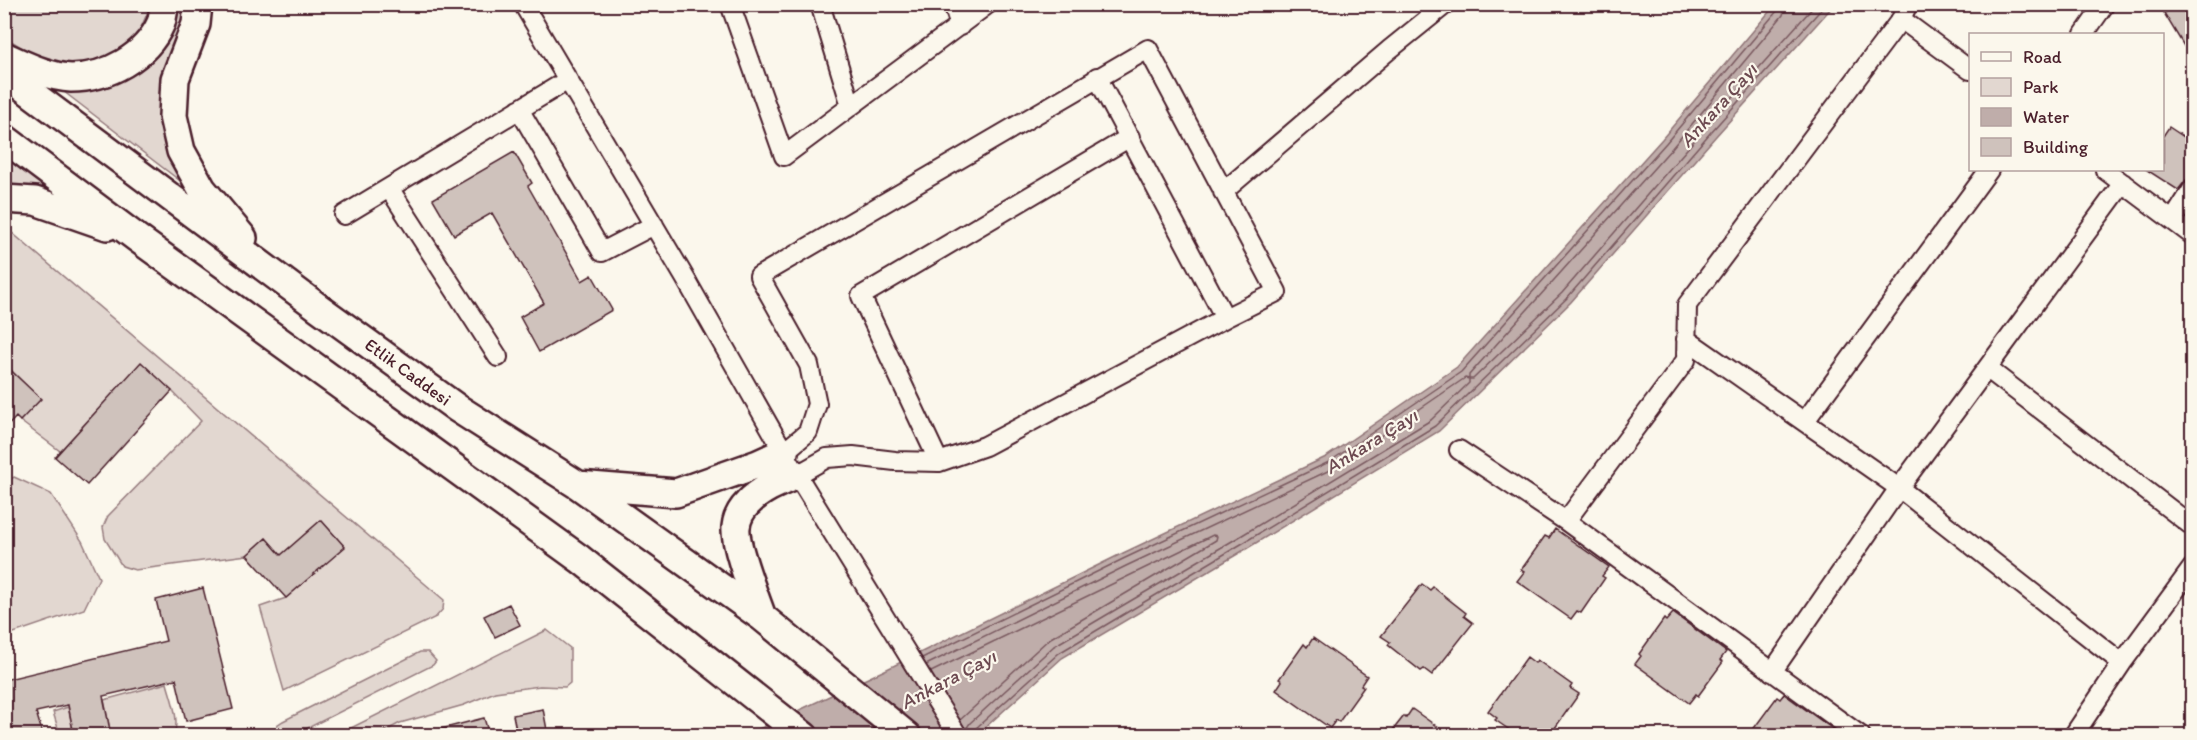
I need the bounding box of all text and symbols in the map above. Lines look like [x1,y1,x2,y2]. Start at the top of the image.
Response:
legend [1969,33,2164,171]
text: Road [2023,46,2062,68]
water label: Ankara Çayı [1674,57,1763,152]
text: Park [2023,76,2058,98]
text: Water [2023,106,2069,128]
text: Building [2023,136,2089,158]
street label: Etlik Caddesi [361,333,455,411]
water label: Ankara Çayı [1320,403,1423,479]
water label: Ankara Çayı [896,643,1001,714]

